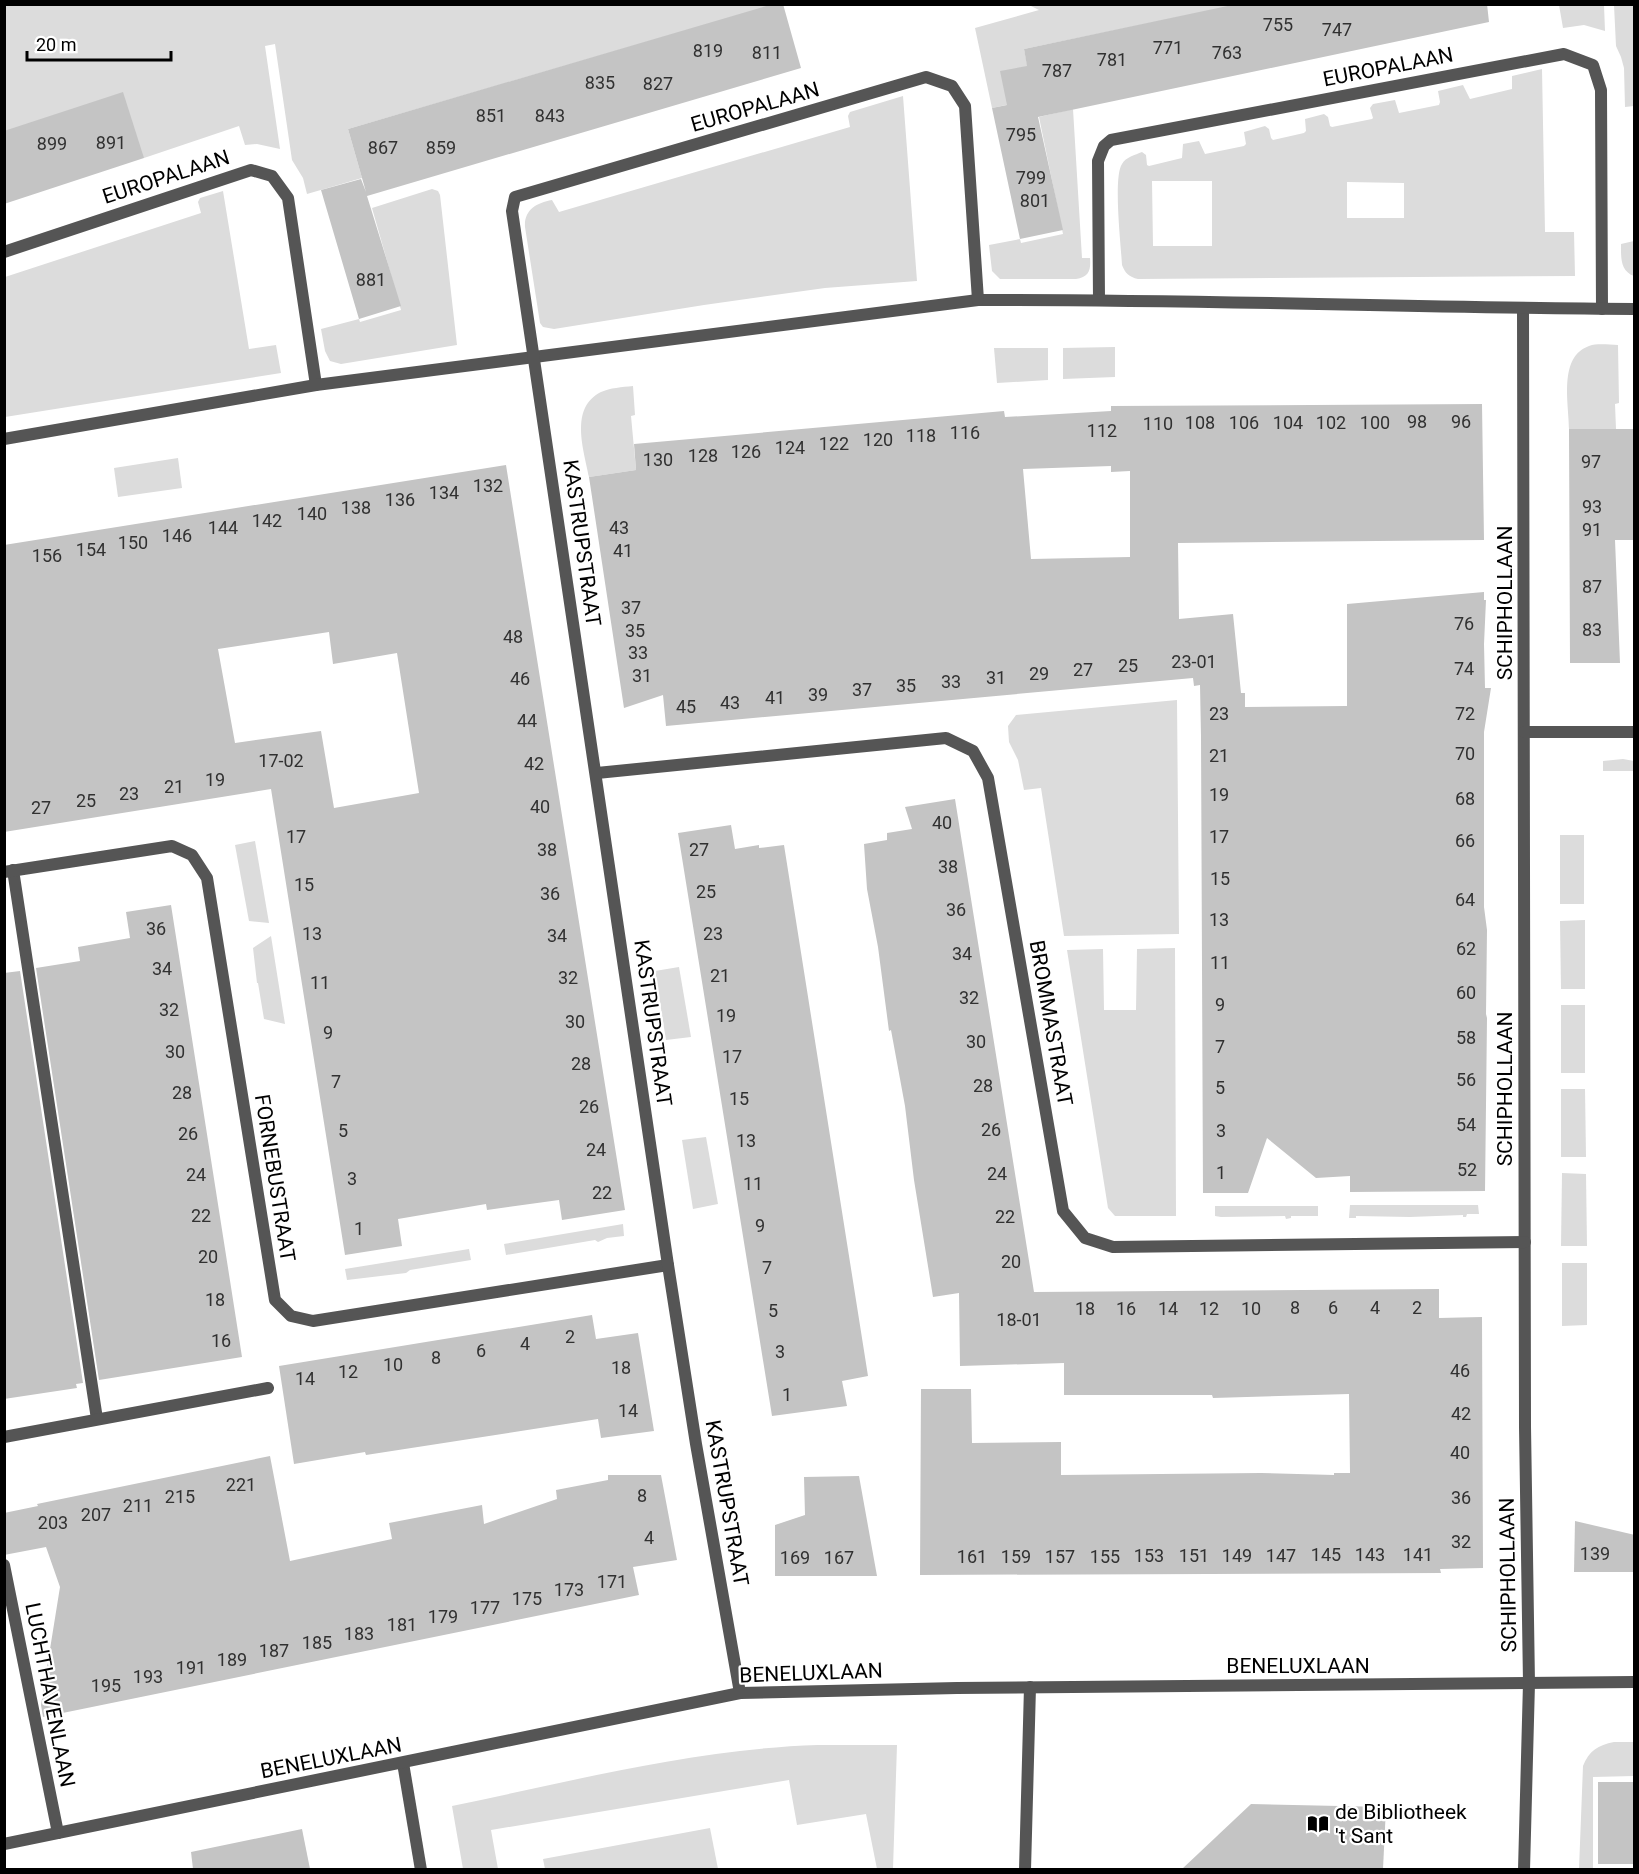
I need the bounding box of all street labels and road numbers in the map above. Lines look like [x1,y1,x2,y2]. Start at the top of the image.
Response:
street label: EUROPALAAN [1321,43,1455,91]
street label: EUROPALAAN [688,77,822,137]
street label: EUROPALAAN [99,145,233,209]
street label: KASTRUPSTRAAT [558,458,606,628]
street label: SCHIPHOLLAAN [1493,526,1517,680]
street label: KASTRUPSTRAAT [629,938,677,1108]
street label: BROMMASTRAAT [1025,938,1077,1108]
street label: SCHIPHOLLAAN [1493,1012,1517,1166]
street label: FORNEBUSTRAAT [250,1093,300,1264]
street label: KASTRUPSTRAAT [701,1418,754,1588]
street label: SCHIPHOLLAAN [1495,1497,1521,1653]
street label: LUCHTHAVENLAAN [20,1601,80,1789]
street label: BENELUXLAAN [1226,1654,1370,1678]
street label: BENELUXLAAN [739,1659,883,1687]
street label: BENELUXLAAN [258,1733,404,1783]

